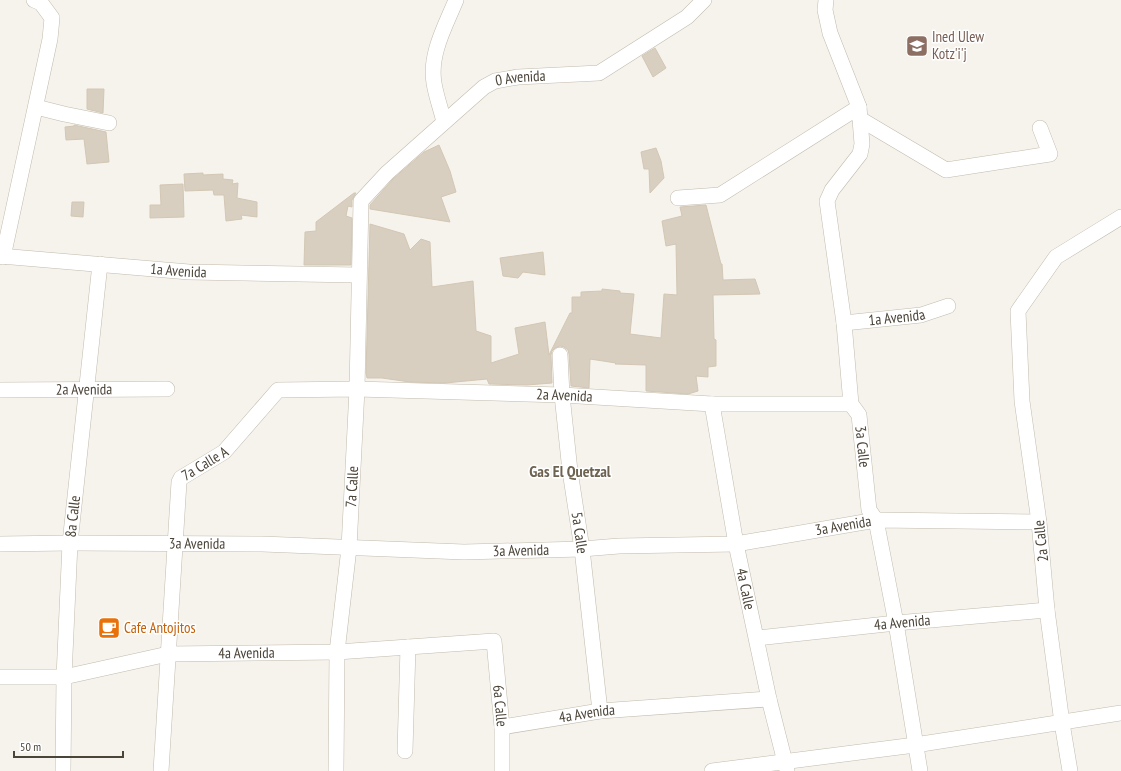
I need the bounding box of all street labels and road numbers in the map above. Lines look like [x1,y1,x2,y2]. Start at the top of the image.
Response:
street label: 0 Avenida [494,66,546,90]
street label: 1a Avenida [149,259,207,281]
street label: 1a Avenida [868,304,928,329]
street label: 2a Avenida [56,379,112,399]
street label: 2a Avenida [536,384,593,406]
street label: 3a Calle [851,425,874,468]
street label: 7a Calle A [178,441,232,485]
street label: 7a Calle [341,465,362,508]
street label: 8a Calle [61,494,84,538]
street label: 5a Calle [567,511,592,555]
street label: 3a Avenida [814,511,873,539]
street label: 2a Calle [1029,519,1052,563]
street label: 3a Avenida [169,534,225,553]
street label: 3a Avenida [492,540,549,560]
street label: 4a Calle [732,566,760,611]
street label: 4a Avenida [873,610,931,634]
street label: 4a Avenida [218,643,275,662]
street label: 6a Calle [489,684,512,727]
street label: 4a Avenida [557,700,616,727]

